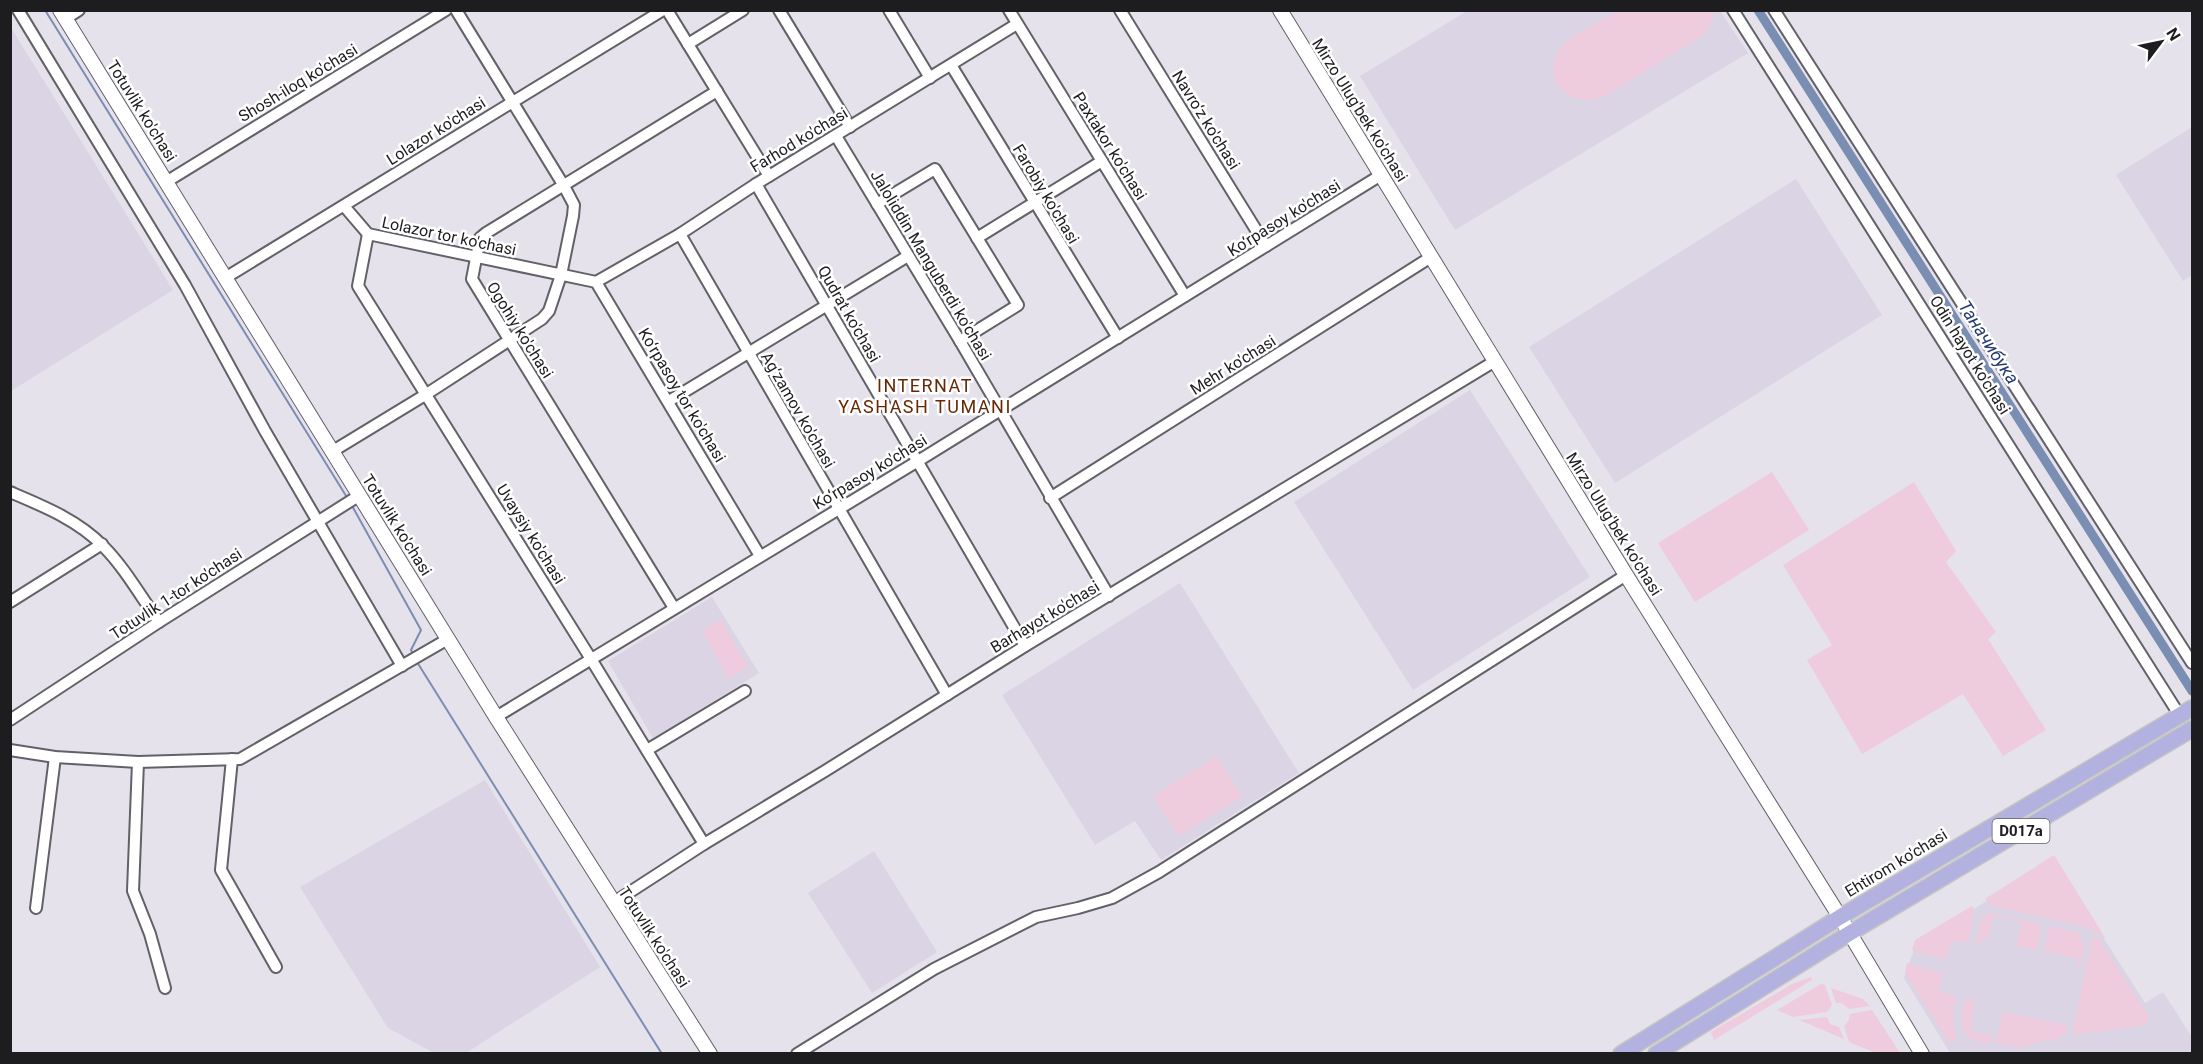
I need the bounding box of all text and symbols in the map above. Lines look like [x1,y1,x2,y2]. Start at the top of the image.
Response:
north arrow [2131,12,2191,72]
text: N [2162,24,2184,44]
street label: Mirzo Ulug'bek ko'chasi [1308,35,1412,185]
street label: Shosh-iloq ko'chasi [235,40,361,126]
street label: Totuvlik ko'chasi [103,57,181,165]
street label: Navro‘z ko'chasi [1168,67,1244,173]
street label: Paxtakor ko'chasi [1069,88,1151,204]
street label: Lolazor ko'chasi [383,93,489,169]
street label: Farhod ko'chasi [747,103,851,177]
street label: Farobiy ko'chasi [1009,141,1083,247]
street label: Jaloliddin Manguberdi ko'chasi [867,166,995,364]
street label: Ko‘rpasoy ko'chasi [1224,176,1344,260]
street label: Lolazor tor ko'chasi [380,212,518,260]
street label: Qudrat ko'chasi [814,262,884,366]
street label: Ogohiy ko'chasi [483,278,557,382]
street label: Odin hayot ko'chasi [1926,292,2014,418]
water label: Таначибука [1954,296,2024,388]
street label: Ko‘rpasoy tor ko'chasi [634,324,730,466]
street label: Mehr ko'chasi [1187,331,1279,399]
street label: Ag‘zamov ko'chasi [757,349,839,471]
district label: INTERNAT YASHASH TUMANI [838,375,1012,417]
street label: Ko‘rpasoy ko'chasi [810,430,930,514]
street label: Mirzo Ulug'bek ko'chasi [1562,449,1666,599]
street label: Totuvlik ko'chasi [358,471,436,579]
street label: Uvaysiy ko'chasi [493,480,569,588]
street label: Totuvlik 1-tor ko'chasi [107,544,245,644]
street label: Barhayot ko'chasi [987,577,1103,657]
road number: D017a [1992,819,2050,843]
street label: Ehtirom ko'chasi [1841,825,1951,901]
street label: Totuvlik ko'chasi [614,883,694,991]

